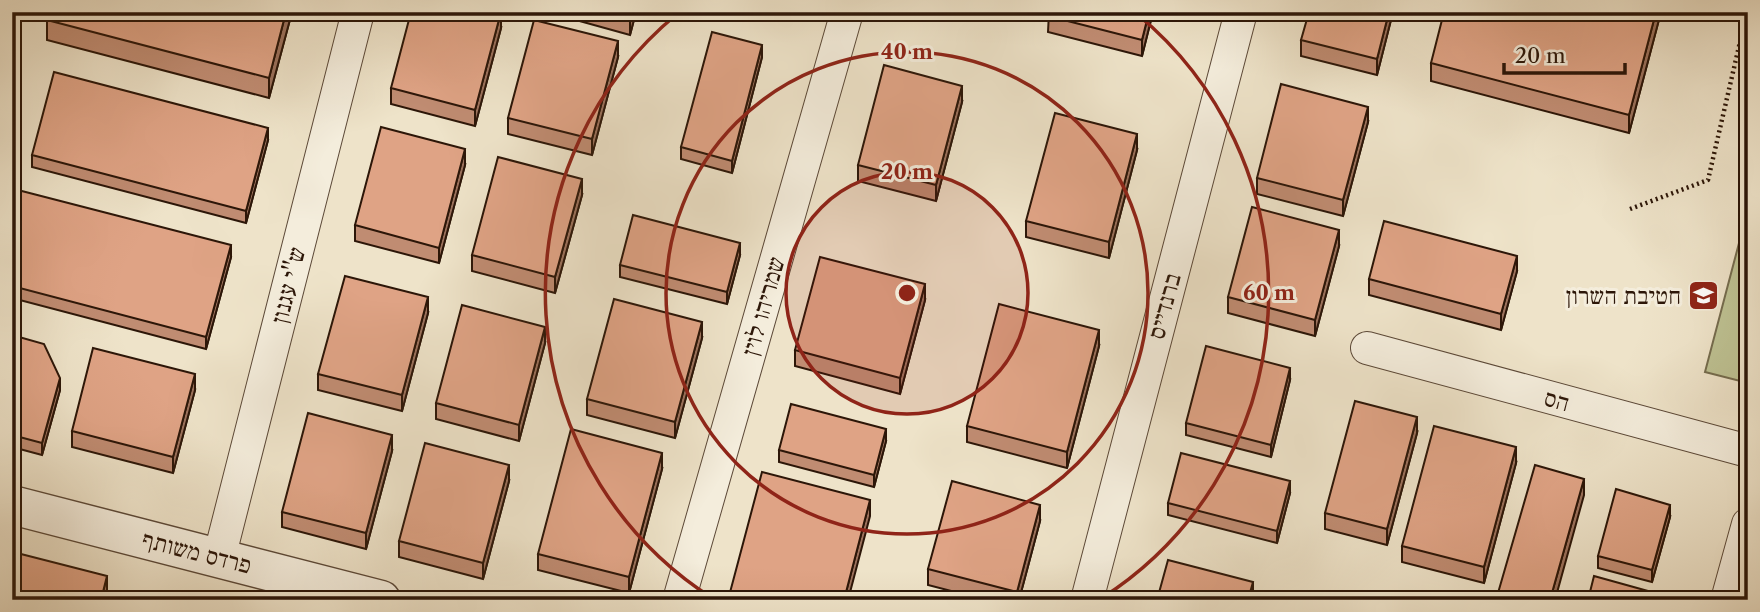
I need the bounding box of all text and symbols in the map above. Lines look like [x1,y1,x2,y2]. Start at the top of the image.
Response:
scale bar [1504,32,1625,76]
text: 40 m [881,39,933,64]
text: 20 m [1515,43,1566,68]
text: 20 m [881,159,933,184]
street label: ש''י עגנון [265,244,311,326]
street label: שמריהו לוין [735,253,791,359]
street label: ברנדייס [1141,270,1187,342]
school or university icon: חטיבת השרון [1687,278,1721,312]
text: 60 m [1243,280,1295,305]
centre of rings [895,281,919,305]
place label: חטיבת השרון [1566,281,1681,310]
street label: הס [1541,383,1573,417]
street label: פרדס משותף [139,524,255,580]

